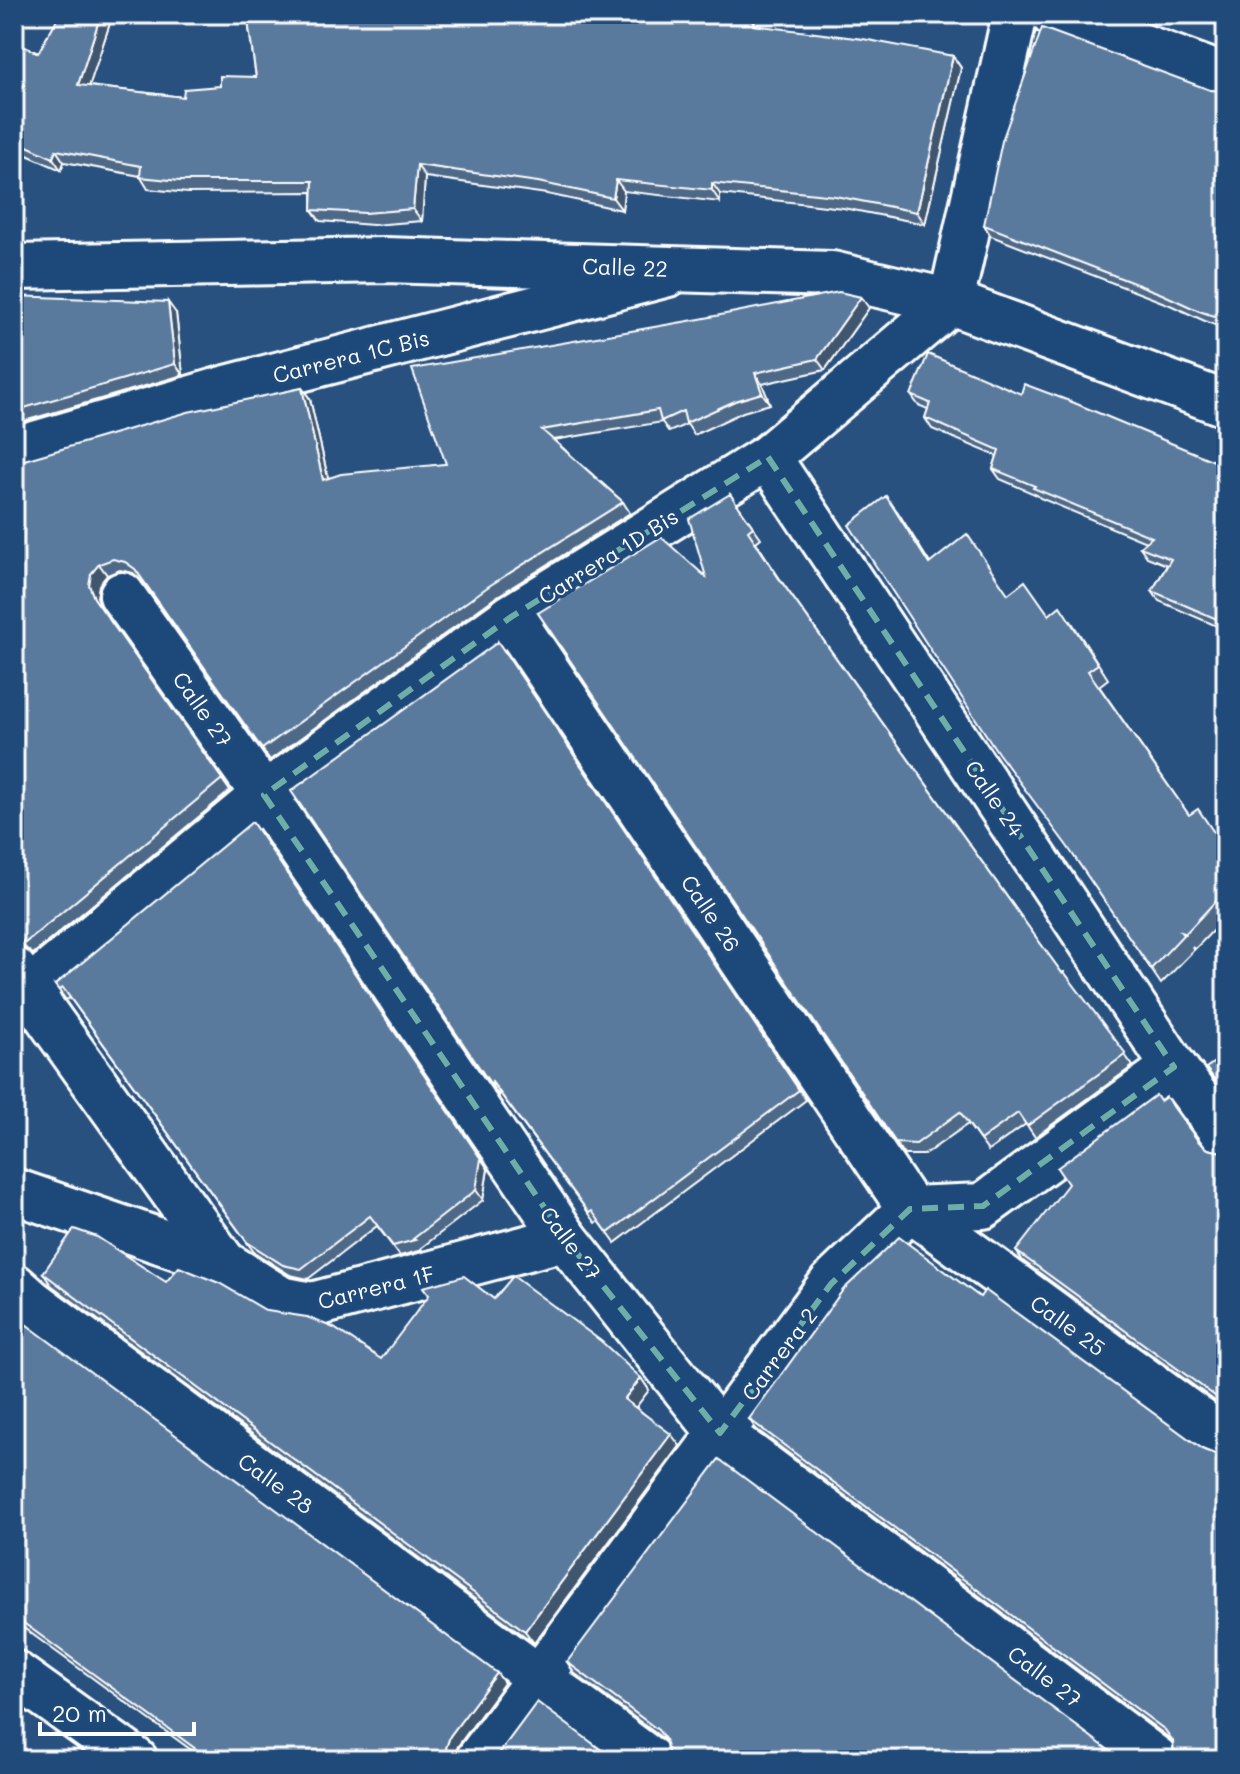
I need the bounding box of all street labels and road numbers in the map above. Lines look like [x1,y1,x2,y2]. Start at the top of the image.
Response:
street label: Calle 22 [582,251,668,283]
street label: Carrera 1C Bis [270,323,432,389]
street label: Carrera 1D Bis [532,501,684,611]
street label: Calle 27 [167,666,239,752]
street label: Calle 24 [959,754,1031,842]
street label: Calle 26 [675,869,747,957]
street label: Calle 27 [534,1200,608,1286]
street label: Carrera 1F [315,1259,437,1315]
street label: Calle 25 [1025,1288,1111,1362]
street label: Carrera 2 [735,1302,823,1406]
street label: Calle 28 [232,1446,320,1520]
street label: Calle 27 [1002,1639,1088,1713]

